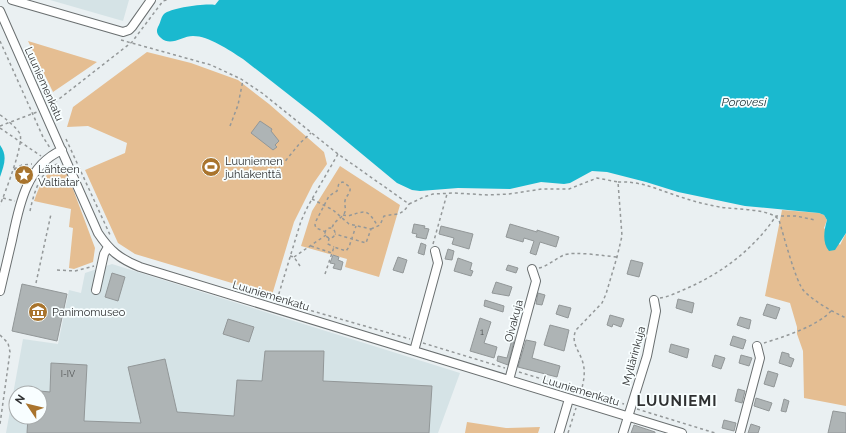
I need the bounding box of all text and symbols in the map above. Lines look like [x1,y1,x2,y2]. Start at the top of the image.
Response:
street label: Luuniemenkatu [22,45,66,123]
water label: Porovesi [722,95,767,109]
place label: Luuniemen juhlakenttä [223,155,283,181]
sports icon: Luuniemen juhlakenttä [200,156,222,178]
place label: Lähteen Valtiatar [38,163,80,189]
place icon: Lähteen Valtiatar [13,164,35,186]
street label: Luuniemenkatu [231,278,311,314]
street label: Oivakuja [502,298,526,344]
museum icon: Panimomuseo [27,301,49,323]
place label: Panimomuseo [52,306,126,319]
street label: Myllärinkuja [620,325,648,387]
house number: 1 [480,327,484,337]
house number: I-IV [61,369,75,379]
street label: Luuniemenkatu [541,373,621,409]
north arrow [8,385,48,425]
text: N [12,392,28,407]
district label: LUUNIEMI [637,392,718,410]

